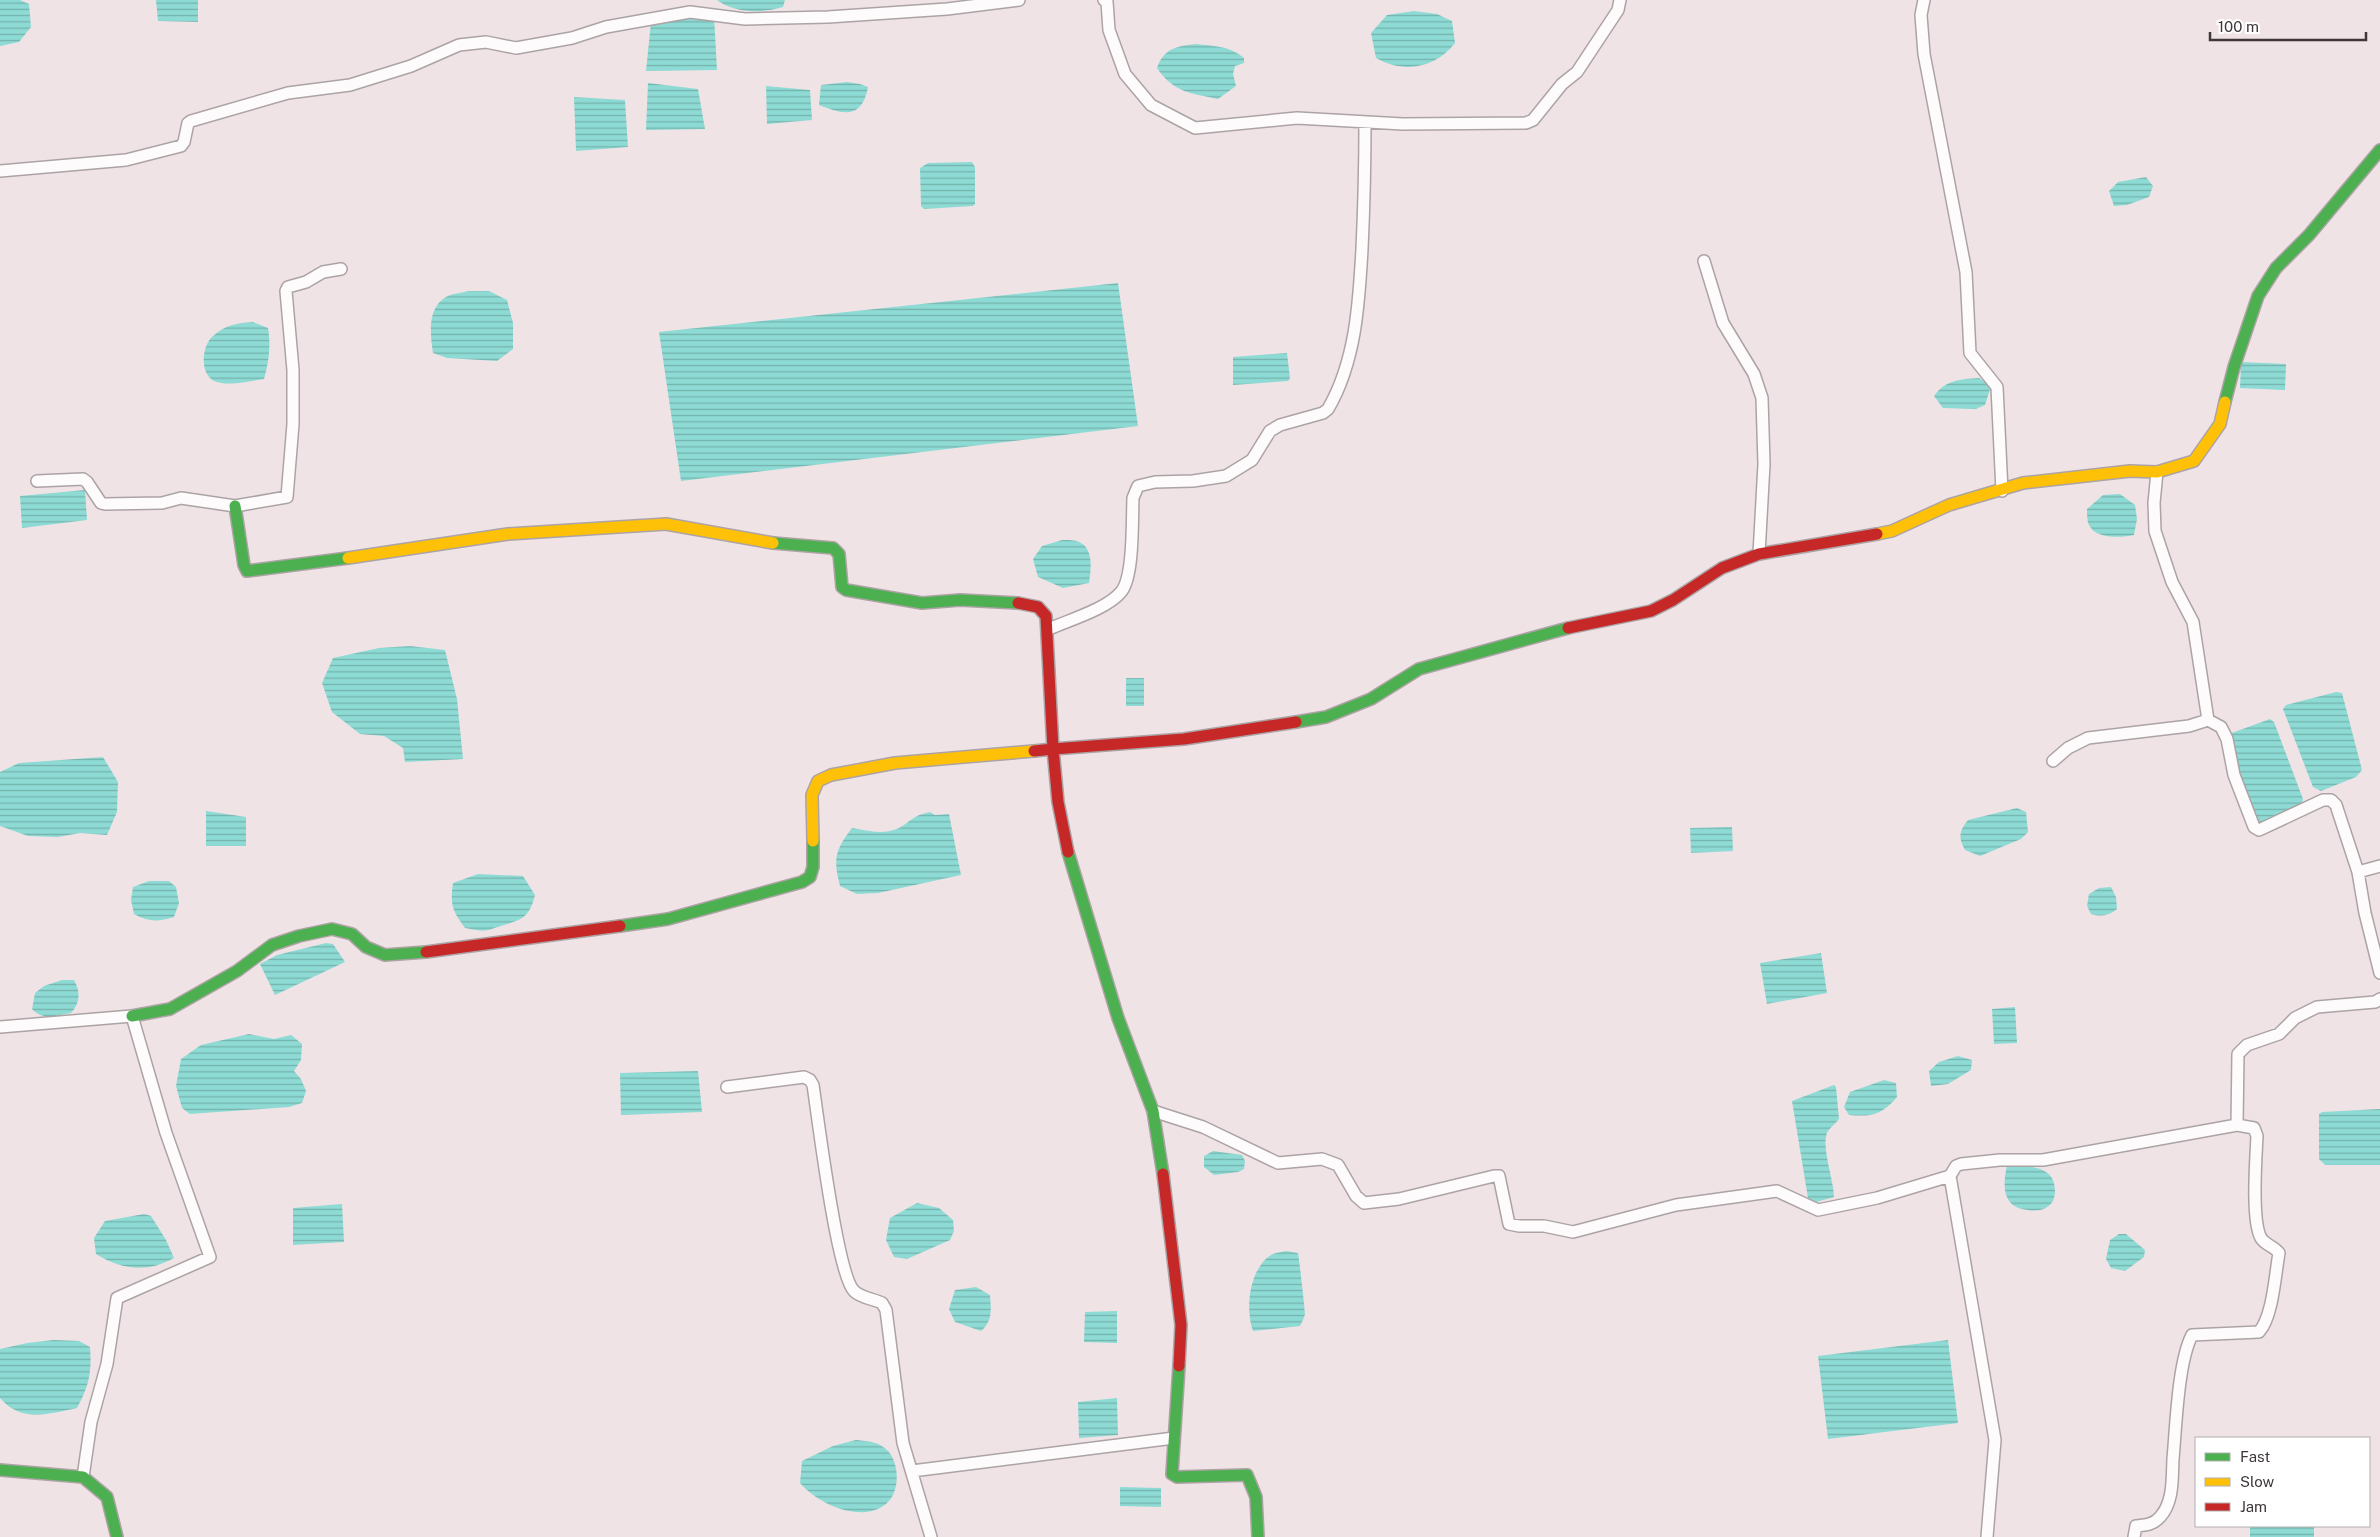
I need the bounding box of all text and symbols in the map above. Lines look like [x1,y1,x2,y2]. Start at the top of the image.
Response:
scale bar [2210,10,2366,42]
text: 100 m [2218,18,2259,35]
legend [2195,1437,2370,1527]
text: Fast [2240,1448,2270,1465]
text: Slow [2240,1473,2275,1490]
text: Jam [2240,1498,2267,1515]

